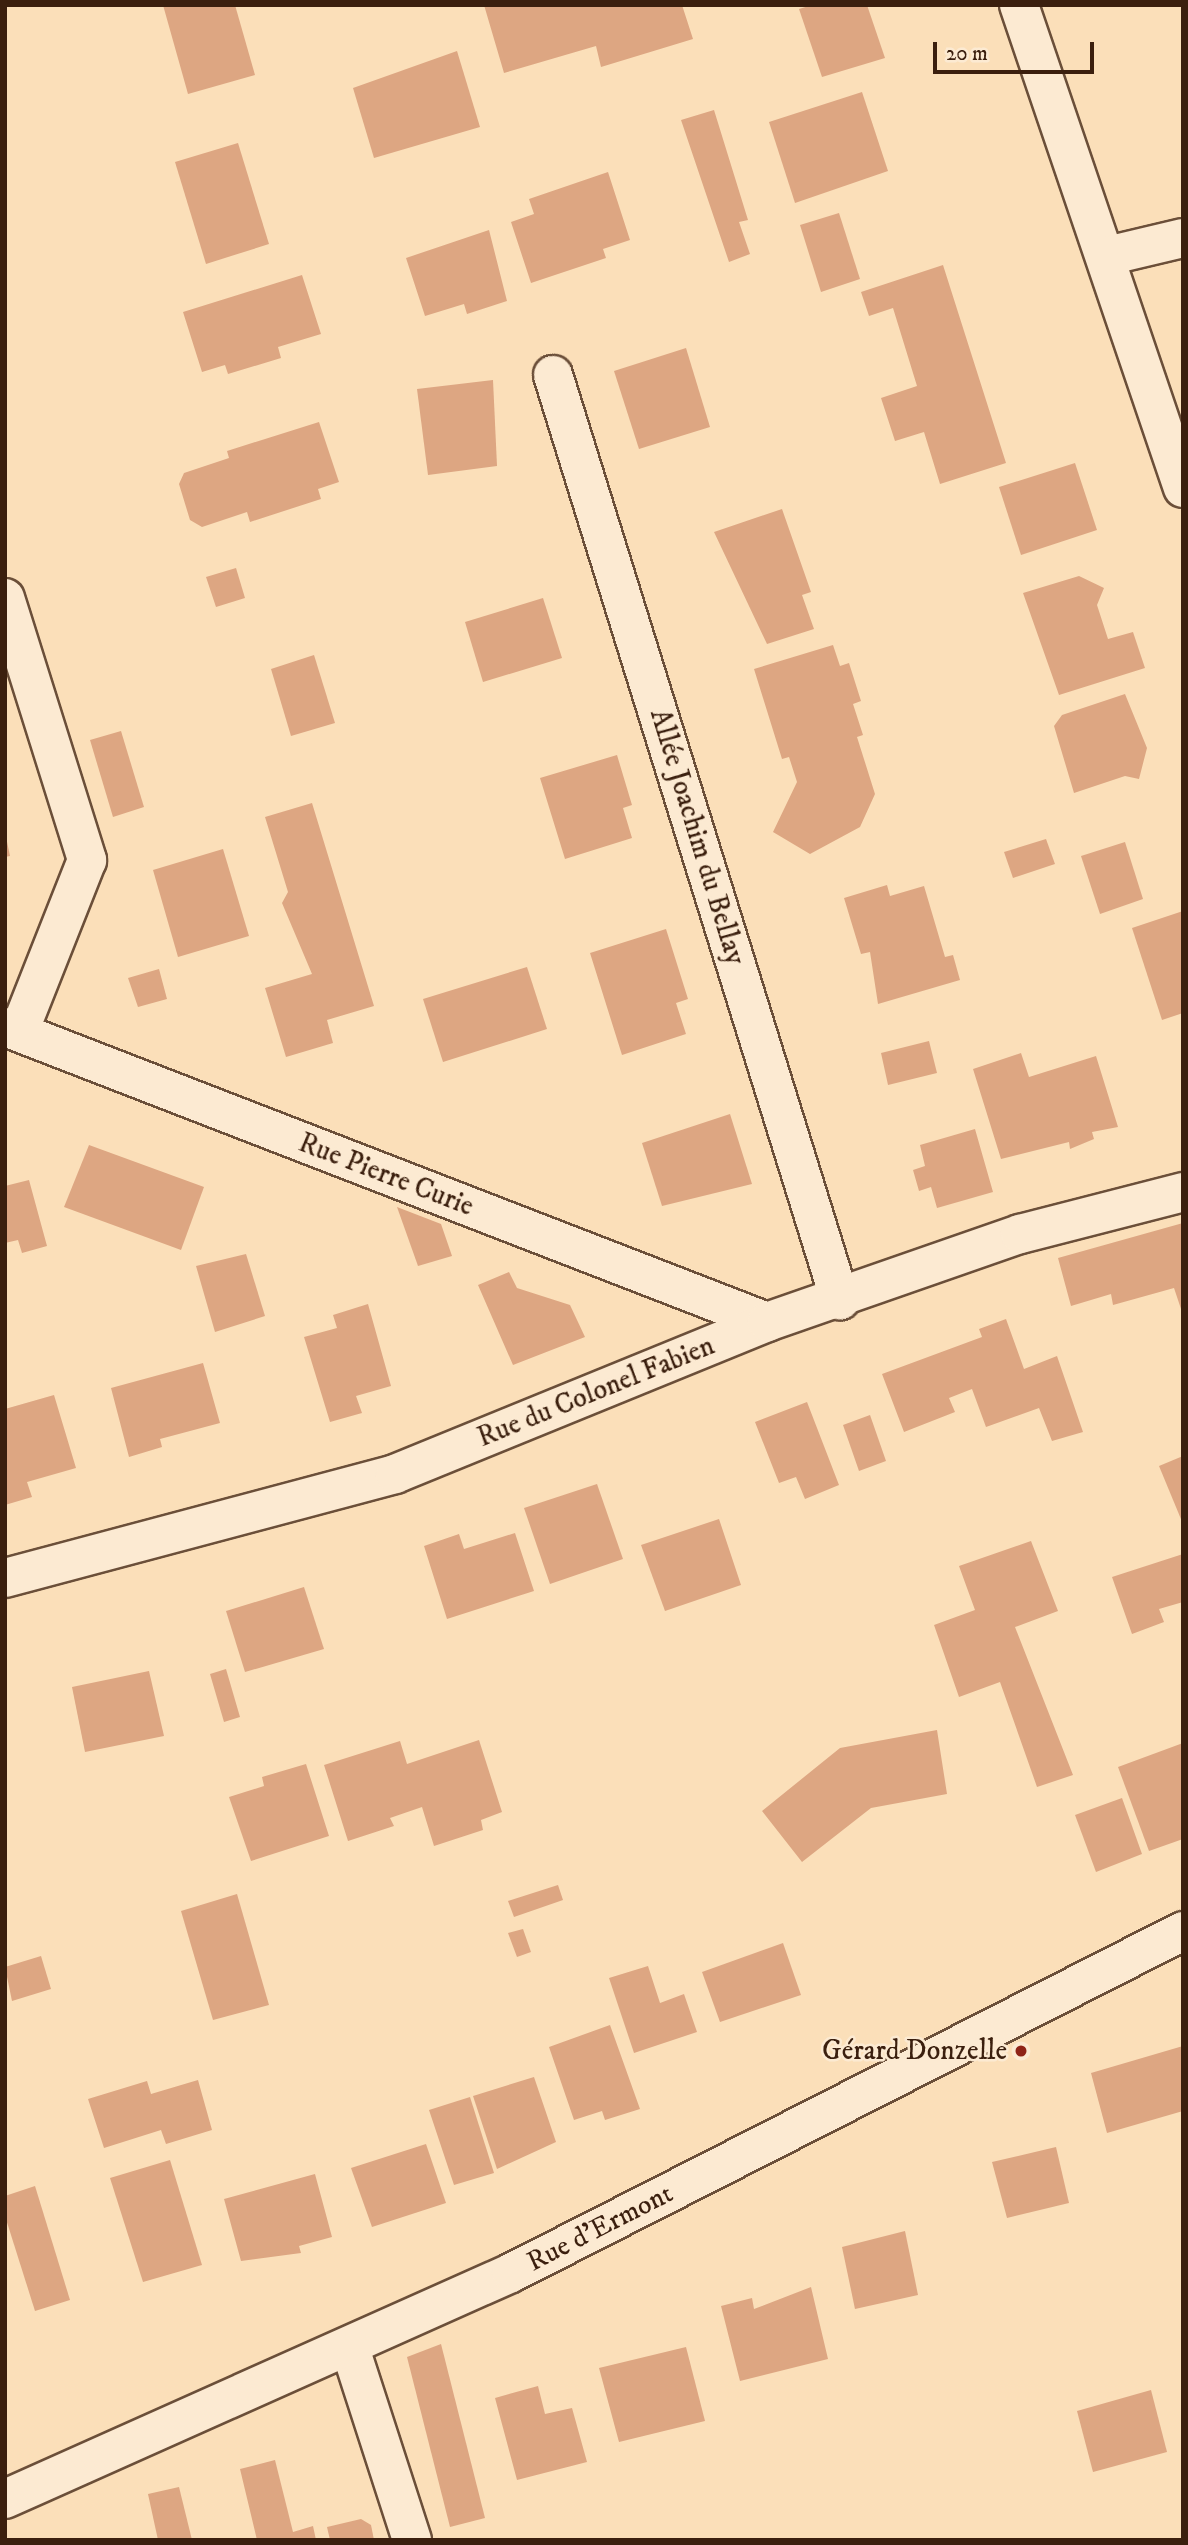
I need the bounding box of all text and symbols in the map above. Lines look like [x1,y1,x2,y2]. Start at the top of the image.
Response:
scale bar [936,28,1097,72]
text: 20 m [946,41,988,67]
street label: Allée Joachim du Bellay [642,705,752,969]
street label: Rue Pierre Curie [294,1126,478,1224]
street label: Rue du Colonel Fabien [473,1329,719,1455]
place label: Gérard Donzelle [822,2034,1007,2068]
marker: Gérard Donzelle [1013,2043,1029,2059]
street label: Rue d'Ermont [521,2177,679,2279]

